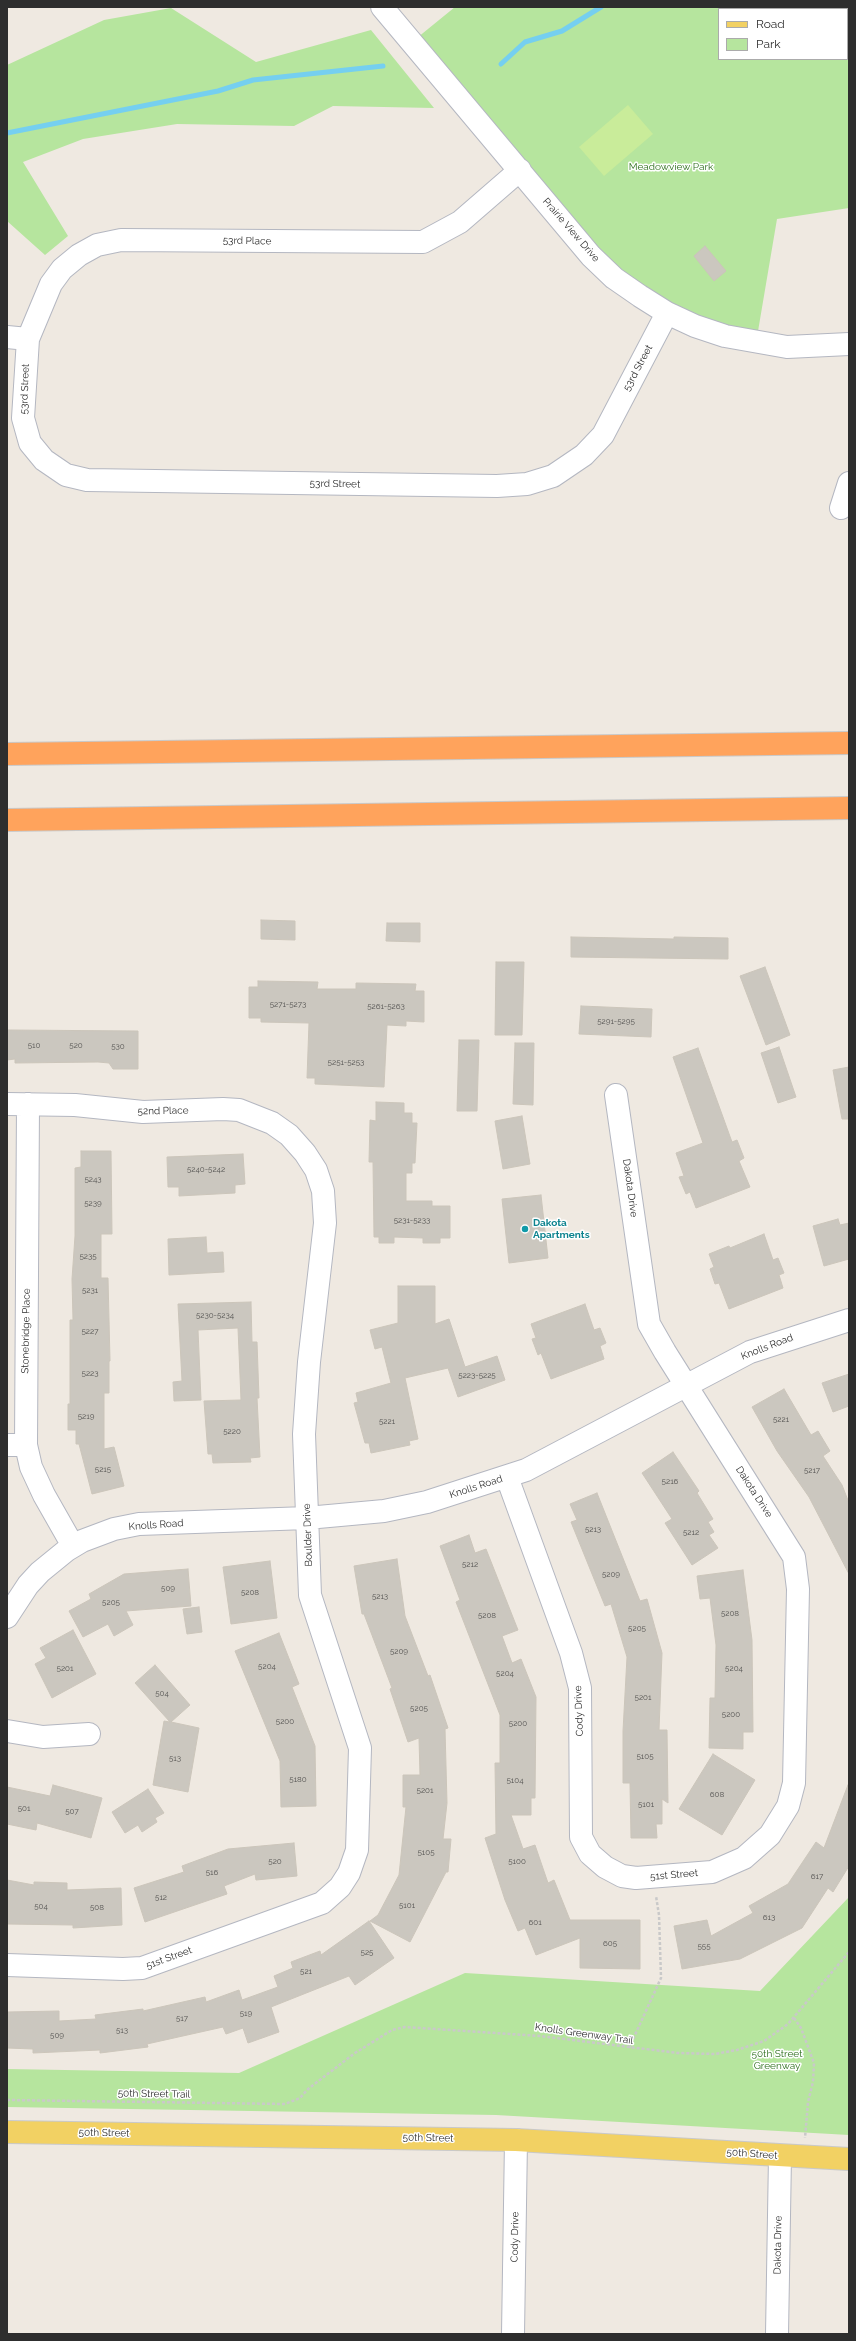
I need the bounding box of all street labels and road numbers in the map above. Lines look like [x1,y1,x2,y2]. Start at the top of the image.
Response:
street label: Prairie View Drive [540,196,602,264]
street label: 53rd Place [223,235,271,247]
street label: 53rd Street [621,343,655,393]
street label: 53rd Street [18,363,32,415]
street label: 53rd Street [310,478,360,490]
street label: 52nd Place [137,1105,189,1117]
street label: Dakota Drive [620,1158,640,1218]
street label: Stonebridge Place [19,1288,33,1374]
street label: Knolls Road [739,1332,795,1362]
street label: Dakota Drive [733,1464,775,1520]
street label: Knolls Road [448,1473,504,1501]
street label: Boulder Drive [301,1503,315,1567]
street label: Knolls Road [128,1517,184,1533]
street label: Cody Drive [572,1685,586,1737]
street label: 51st Street [649,1867,699,1883]
street label: 51st Street [144,1944,194,1972]
street label: Knolls Greenway Trail [534,2021,634,2047]
street label: 50th Street Trail [118,2087,190,2101]
street label: 50th Street [78,2127,130,2139]
street label: 50th Street [402,2132,454,2144]
street label: 50th Street [726,2146,778,2162]
street label: Cody Drive [509,2211,521,2263]
street label: Dakota Drive [771,2216,785,2274]

